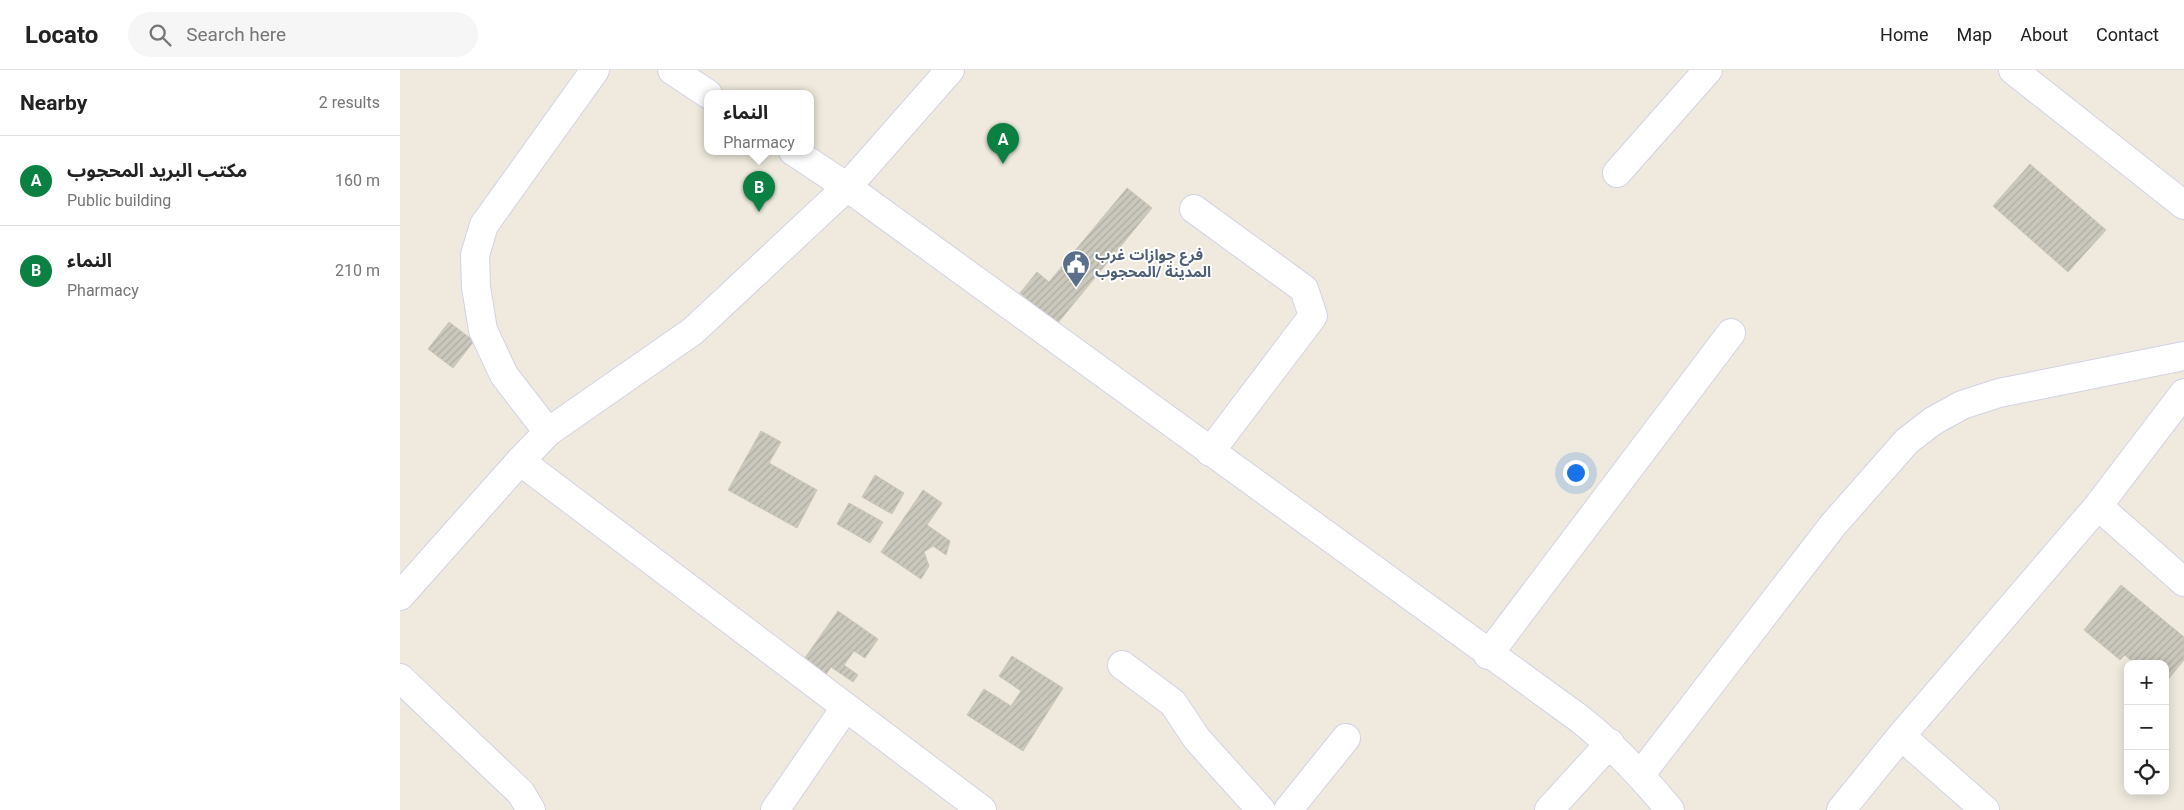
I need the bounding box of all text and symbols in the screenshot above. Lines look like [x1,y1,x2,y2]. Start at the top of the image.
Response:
search box [128,12,478,57]
text: Locato [25,21,98,49]
icon: search [146,21,174,49]
text: Search here [186,23,286,46]
text: Home [1880,24,1929,45]
text: Map [1957,24,1992,45]
text: About [2020,24,2068,45]
text: Contact [2096,24,2159,45]
popup [704,90,814,155]
text: Nearby [20,91,87,115]
text: 2 results [319,93,380,112]
text: النماء [723,101,768,124]
pin: A [987,123,1019,164]
text: Pharmacy [723,133,795,152]
text: مكتب البريد المحجوب [67,159,247,182]
text: A [31,171,41,190]
text: 160 m [335,171,380,190]
pin: B [743,171,775,212]
text: Public building [67,191,171,210]
place label: فرع جوازات غرب المدينة /المحجوب [1095,246,1211,281]
text: النماء [67,249,112,272]
public building icon: فرع جوازات غرب المدينة /المحجوب [1061,249,1091,288]
text: B [31,261,41,280]
text: 210 m [335,261,380,280]
text: Pharmacy [67,281,139,300]
your location [1563,460,1589,486]
map controls [2124,660,2169,795]
button: + [2124,660,2169,705]
button: − [2124,705,2169,750]
button: locate [2124,750,2169,795]

